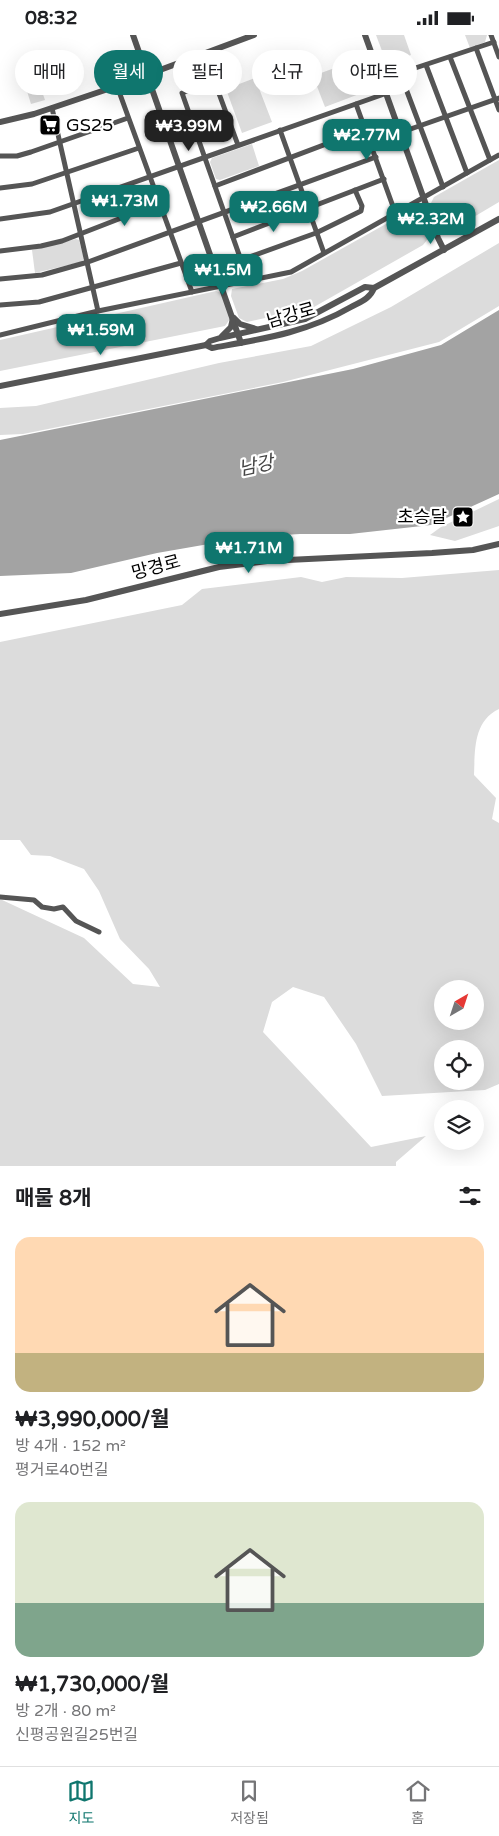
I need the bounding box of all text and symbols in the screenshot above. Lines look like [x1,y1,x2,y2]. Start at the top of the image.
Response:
text: 08:32 [25,7,78,29]
chip: 매매 [15,50,84,95]
chip: 월세 [94,50,163,95]
chip: 필터 [173,50,242,95]
chip: 신규 [252,50,322,95]
chip: 아파트 [332,50,417,95]
pin: ₩3.99M [148,109,230,152]
supermarket icon: GS25 [38,113,62,137]
place label: GS25 [66,114,113,136]
text: ₩3.99M [155,116,223,136]
pin: ₩2.77M [326,119,408,161]
text: ₩2.77M [334,125,400,145]
pin: ₩1.73M [84,185,166,227]
text: ₩1.73M [92,191,158,211]
pin: ₩2.66M [233,191,315,233]
text: ₩2.66M [240,197,308,217]
pin: ₩2.32M [390,203,472,245]
text: ₩2.32M [397,209,465,229]
pin: ₩1.5M [188,253,258,296]
text: ₩1.5M [195,260,252,280]
street label: 남강로 [264,298,318,332]
pin: ₩1.59M [60,313,142,356]
text: ₩1.59M [67,320,135,340]
water label: 남강 [237,451,278,480]
place icon: 초승달 [451,505,475,529]
place label: 초승달 [397,506,447,528]
pin: ₩1.71M [208,531,290,574]
text: ₩1.71M [216,538,282,558]
street label: 망경로 [129,550,183,584]
north arrow [434,980,484,1030]
map controls [434,980,484,1150]
button: locate [434,1040,484,1090]
button: layers [434,1100,484,1150]
icon: filters [456,1182,484,1210]
text: 매물 8개 [15,1186,92,1211]
icon: home [205,1270,295,1360]
text: ₩3,990,000/월 [15,1407,170,1432]
text: 방 4개 · 152 m² [15,1436,126,1456]
text: 평거로40번길 [15,1460,109,1480]
icon: home [205,1535,295,1625]
text: ₩1,730,000/월 [15,1672,169,1697]
text: 방 2개 · 80 m² [15,1701,116,1721]
text: 신평공원길25번길 [15,1725,138,1745]
tab: 지도 [67,1777,95,1827]
tab: 저장됨 [230,1777,269,1827]
tab: 홈 [404,1777,432,1827]

